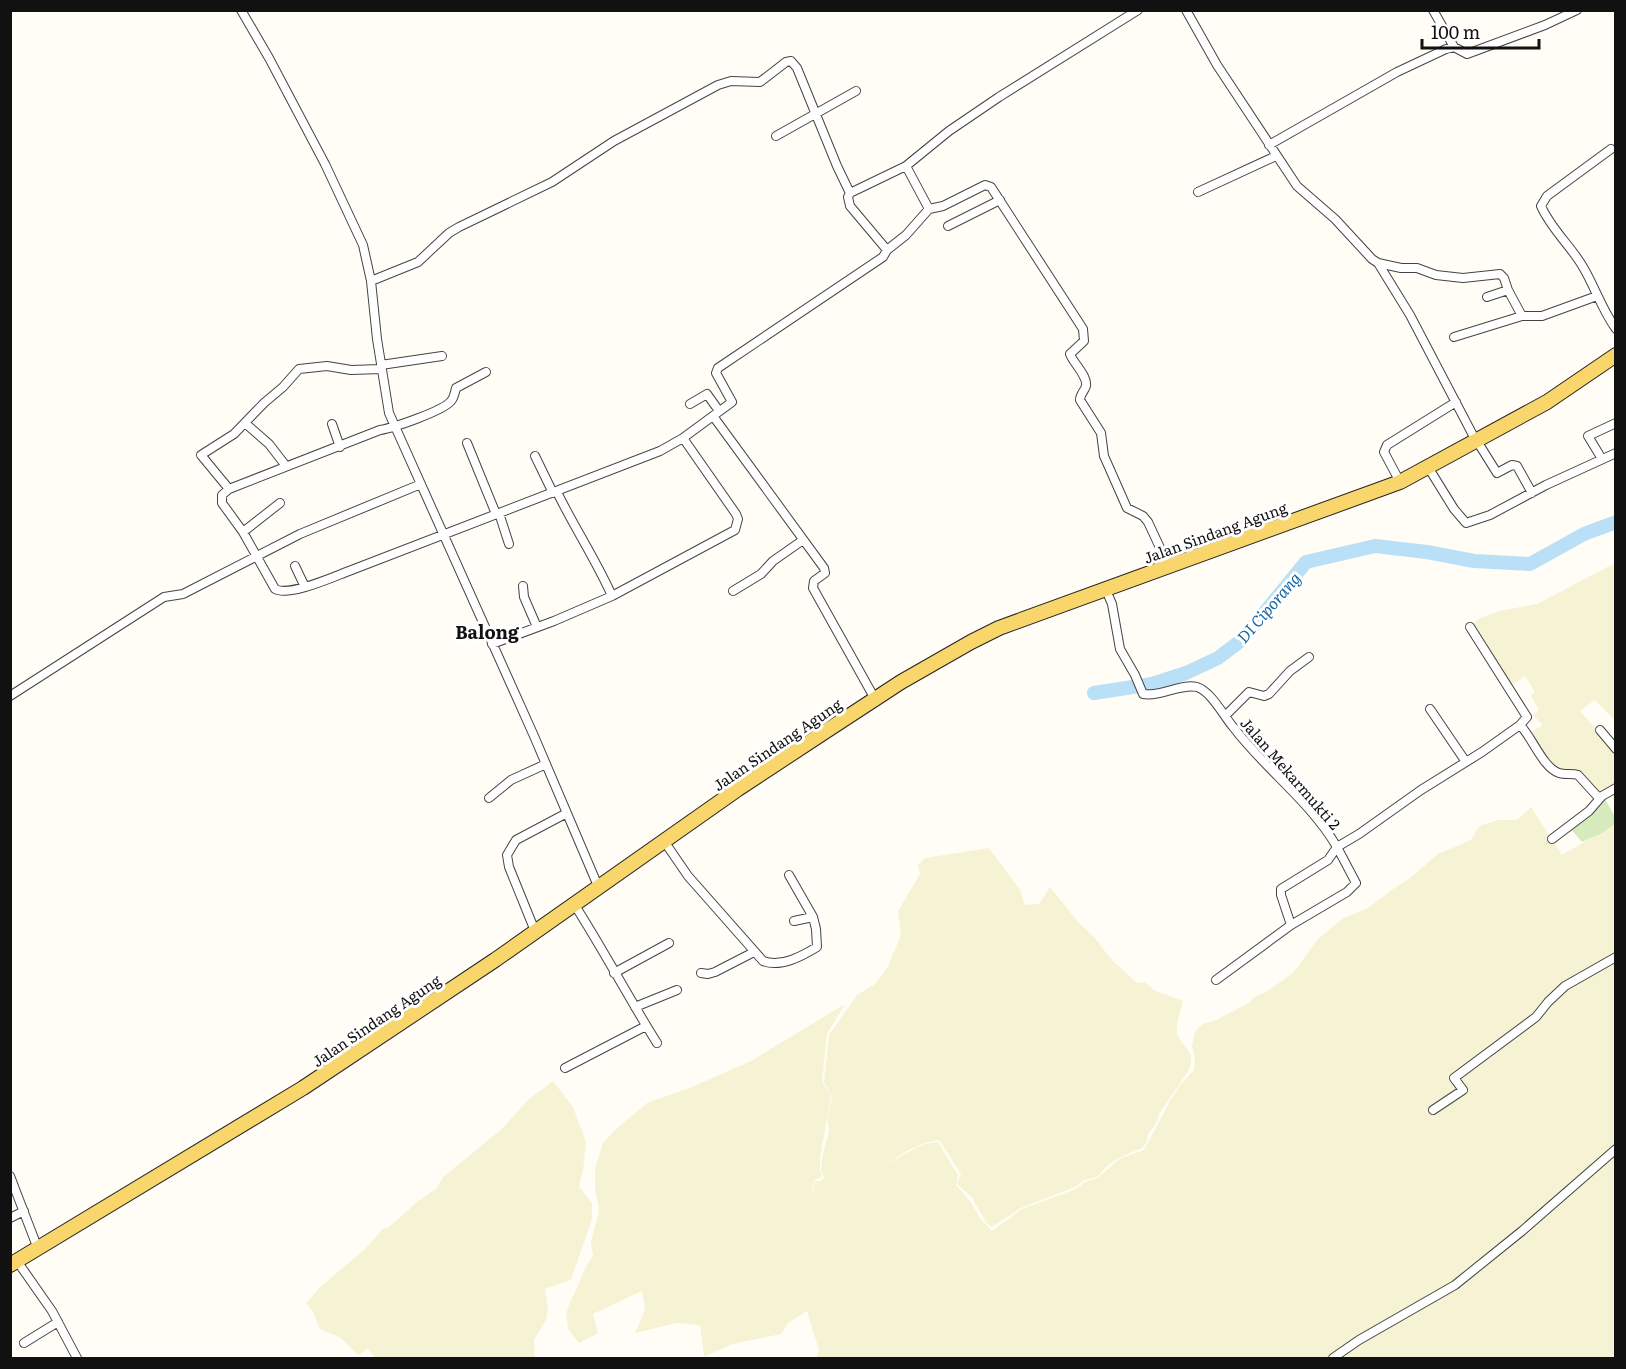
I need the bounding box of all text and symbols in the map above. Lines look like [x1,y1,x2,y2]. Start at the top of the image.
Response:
scale bar [1422,12,1539,50]
text: 100 m [1431,18,1480,45]
street label: Jalan Sindang Agung [1140,495,1291,569]
water label: DI Ciporang [1230,566,1306,648]
district label: Balong [455,618,520,645]
street label: Jalan Sindang Agung [708,692,847,796]
street label: Jalan Mekarmukti 2 [1236,712,1347,835]
street label: Jalan Sindang Agung [307,968,446,1072]

